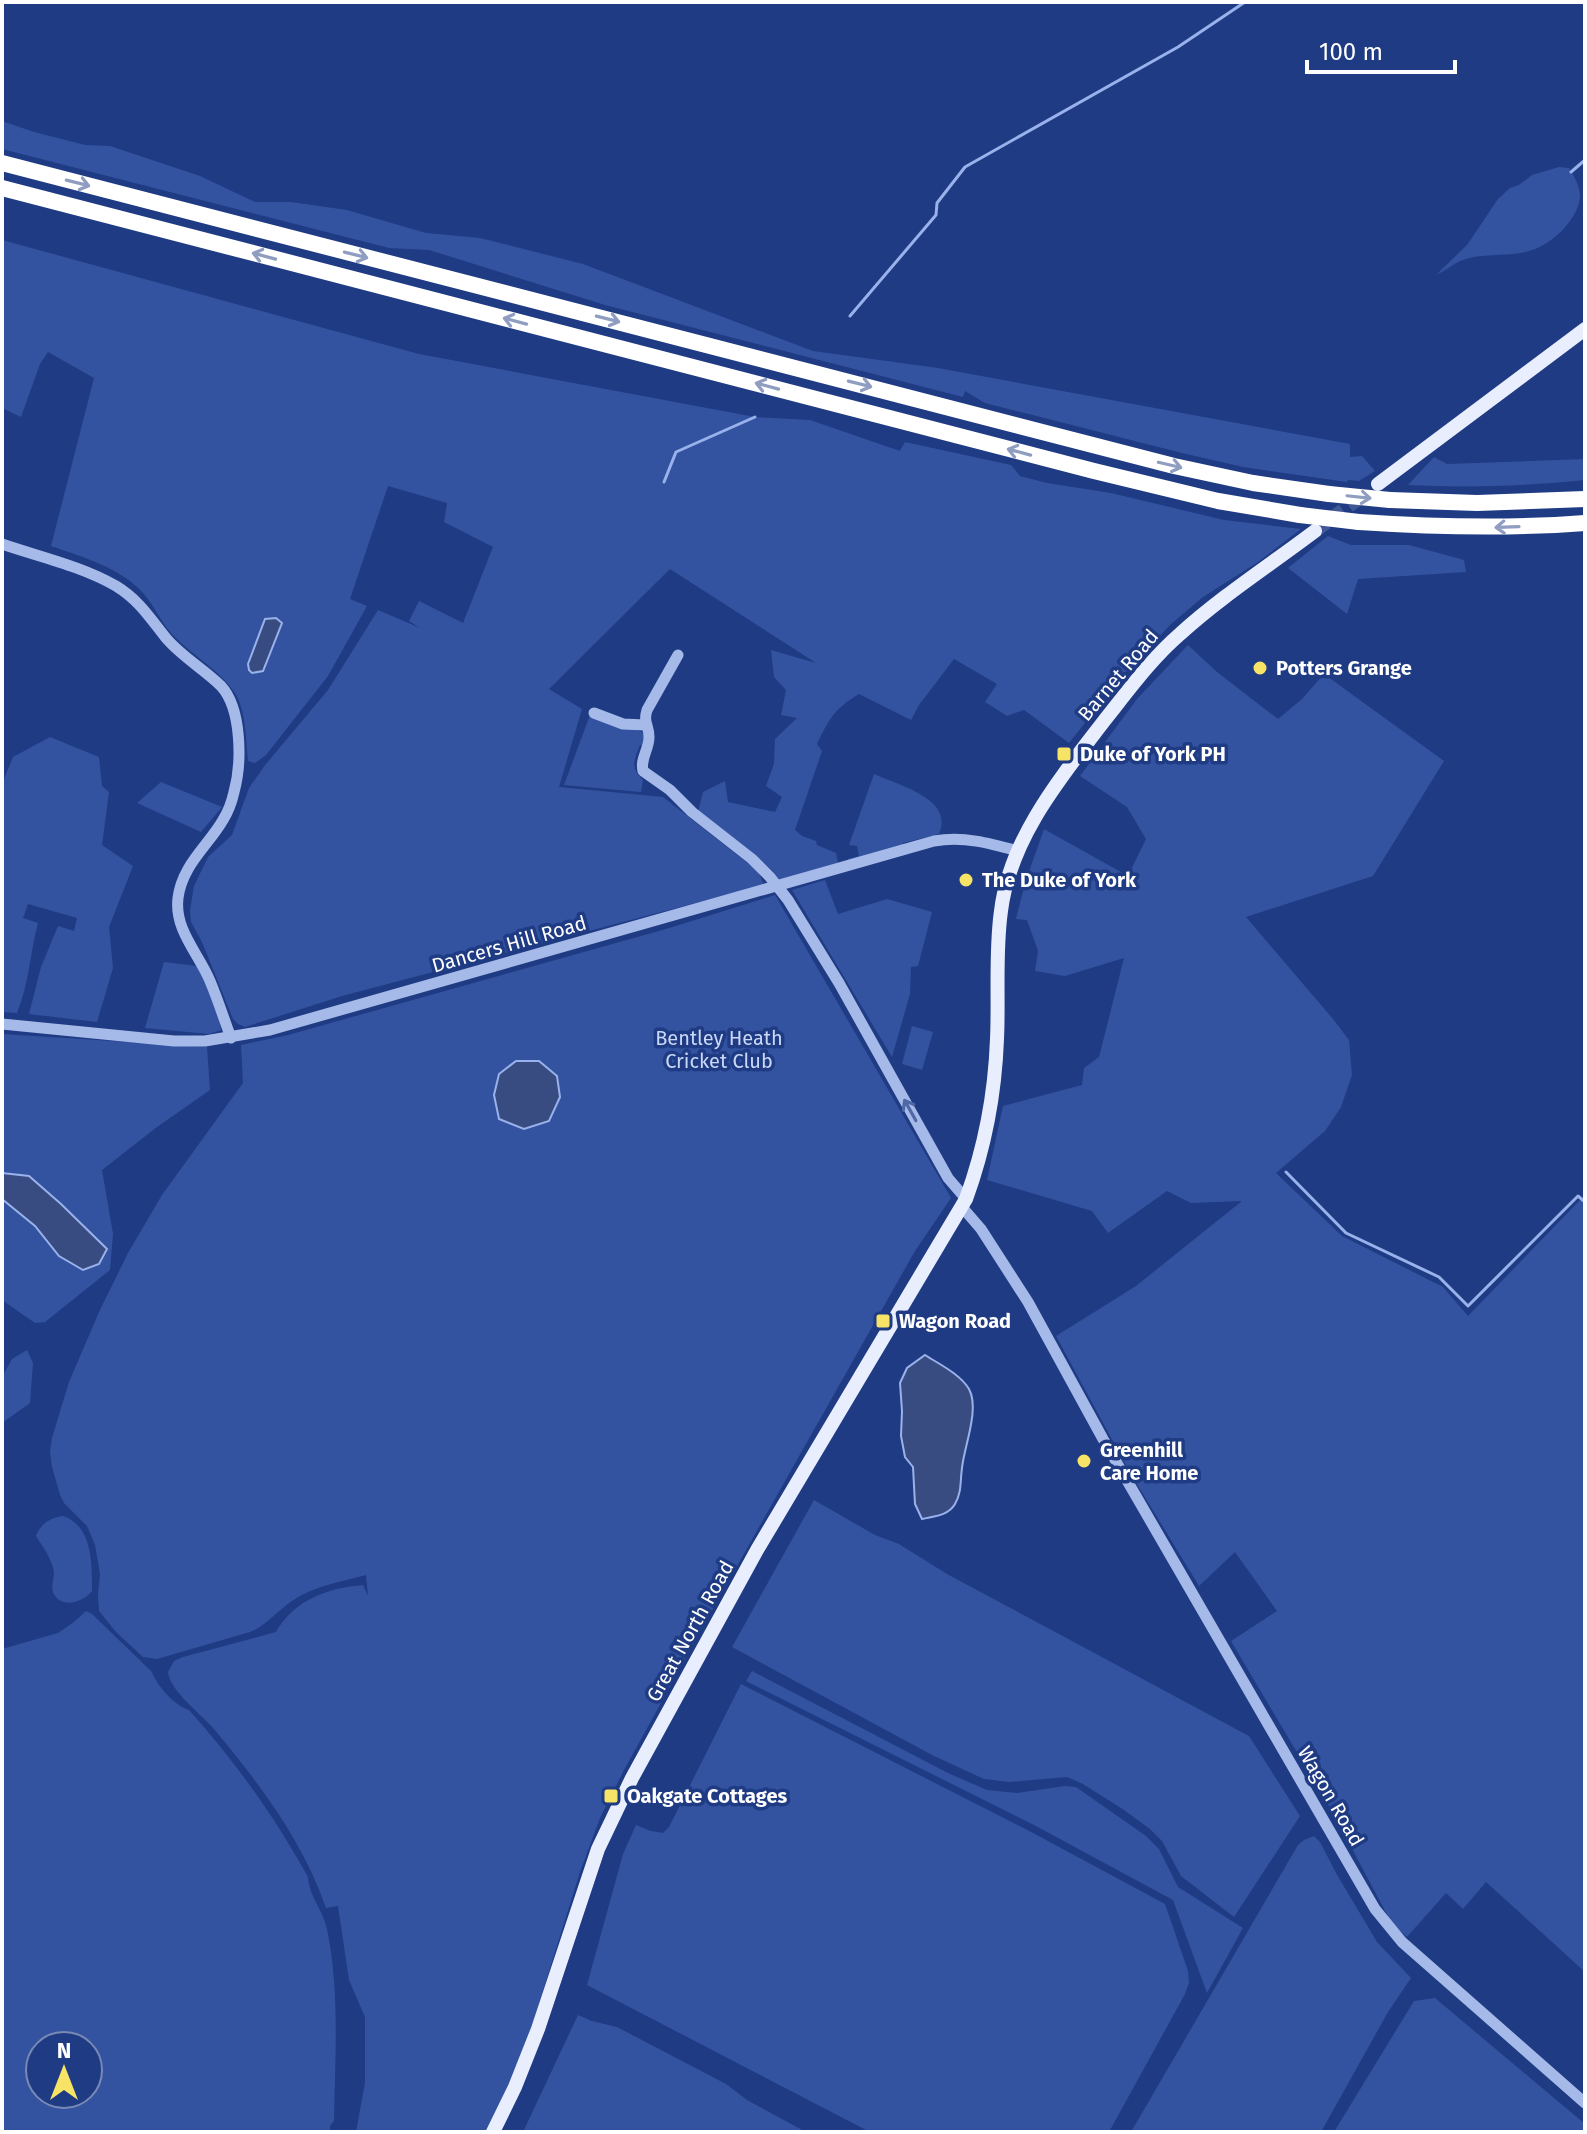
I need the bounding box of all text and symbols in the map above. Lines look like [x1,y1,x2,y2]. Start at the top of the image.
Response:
scale bar [1307,24,1455,74]
text: 100 m [1319,38,1383,66]
one-way arrow [64,176,90,191]
one-way arrow [251,247,277,262]
one-way arrow [343,248,369,263]
one-way arrow [503,313,529,328]
one-way arrow [595,313,621,328]
one-way arrow [847,377,873,392]
one-way arrow [755,378,780,393]
one-way arrow [1006,443,1032,458]
one-way arrow [1157,458,1182,473]
one-way arrow [1346,490,1372,505]
one-way arrow [1494,519,1521,535]
street label: Barnet Road [1073,624,1163,726]
place label: Potters Grange [1276,656,1412,680]
marker: Potters Grange [1251,659,1269,677]
place label: Duke of York PH [1080,742,1226,766]
marker: Duke of York PH [1055,745,1073,763]
place label: The Duke of York [982,868,1137,892]
marker: The Duke of York [957,871,975,889]
street label: Dancers Hill Road [429,910,589,978]
park label: Bentley Heath Cricket Club [655,1026,783,1073]
one-way arrow [902,1098,917,1122]
place label: Wagon Road [899,1309,1011,1333]
marker: Wagon Road [874,1312,892,1330]
place label: Greenhill Care Home [1100,1438,1198,1485]
marker: Greenhill Care Home [1075,1452,1093,1470]
street label: Great North Road [641,1556,739,1706]
street label: Wagon Road [1293,1742,1369,1850]
place label: Oakgate Cottages [627,1784,787,1808]
marker: Oakgate Cottages [602,1787,620,1805]
north arrow [24,2030,104,2110]
text: N [57,2037,71,2064]

